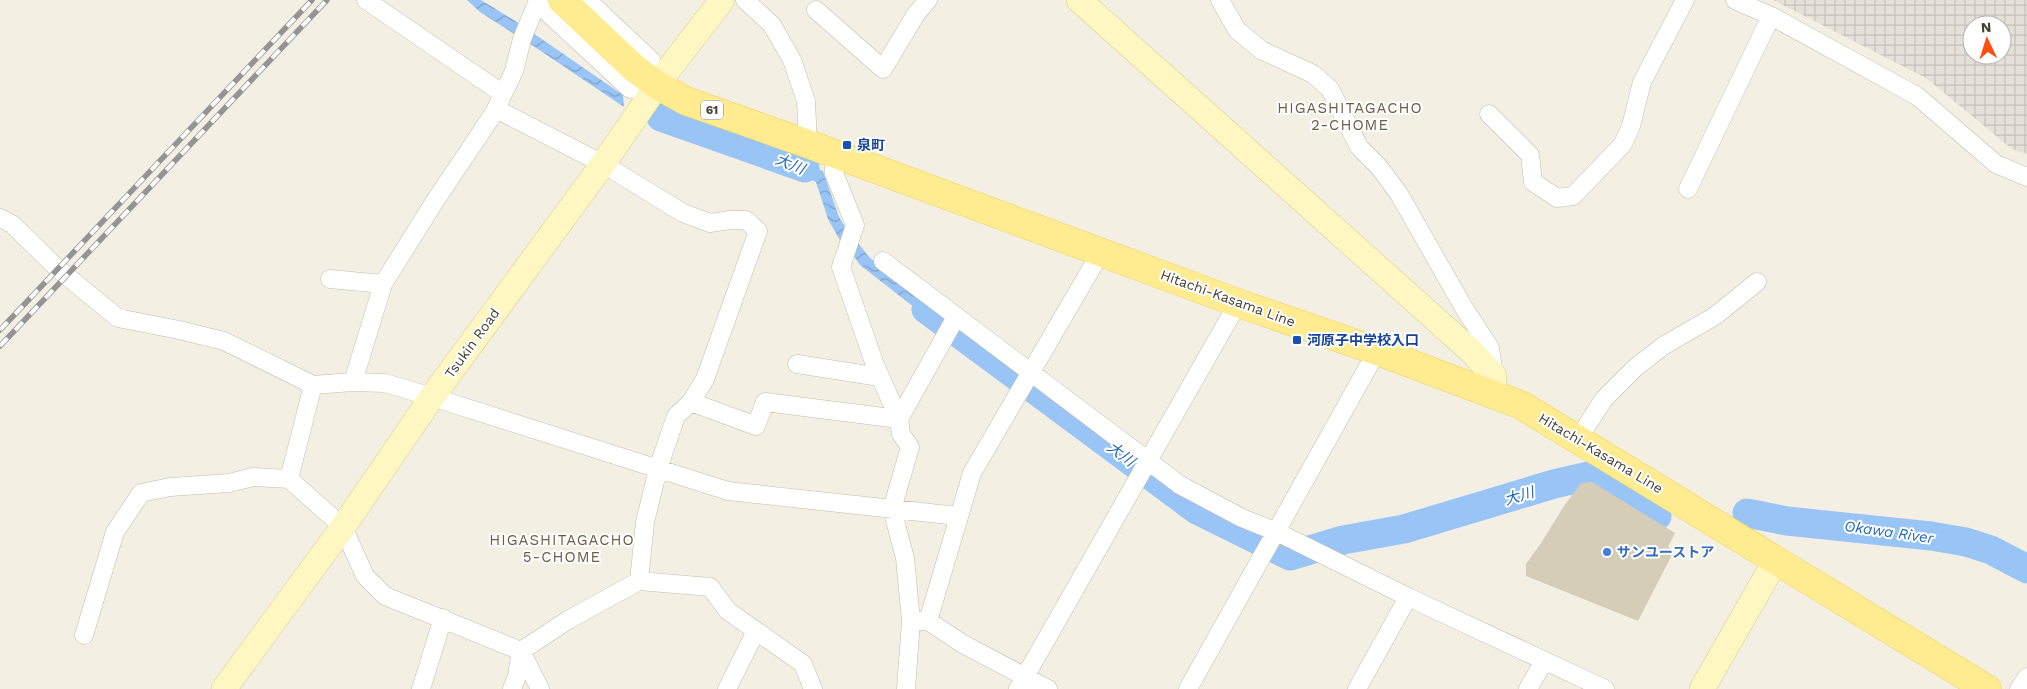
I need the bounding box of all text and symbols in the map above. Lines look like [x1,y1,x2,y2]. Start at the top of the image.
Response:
north arrow [1962,15,2012,65]
text: N [1980,19,1992,35]
district label: HIGASHITAGACHO 2-CHOME [1277,99,1423,134]
road number: 61 [701,100,723,120]
place label: 泉町 [857,137,885,153]
marker: 泉町 [841,139,853,151]
water label: 大川 [773,150,809,179]
street label: Hitachi-Kasama Line [1159,266,1297,330]
street label: Tsukin Road [441,305,503,381]
place label: 河原子中学校入口 [1307,332,1419,348]
marker: 河原子中学校入口 [1291,334,1303,346]
street label: Hitachi-Kasama Line [1536,410,1666,496]
water label: 大川 [1104,438,1140,471]
water label: 大川 [1502,483,1538,509]
water label: Okawa River [1843,517,1936,547]
district label: HIGASHITAGACHO 5-CHOME [489,531,635,566]
place label: サンユーストア [1617,544,1714,560]
marker: サンユーストア [1601,546,1613,558]

